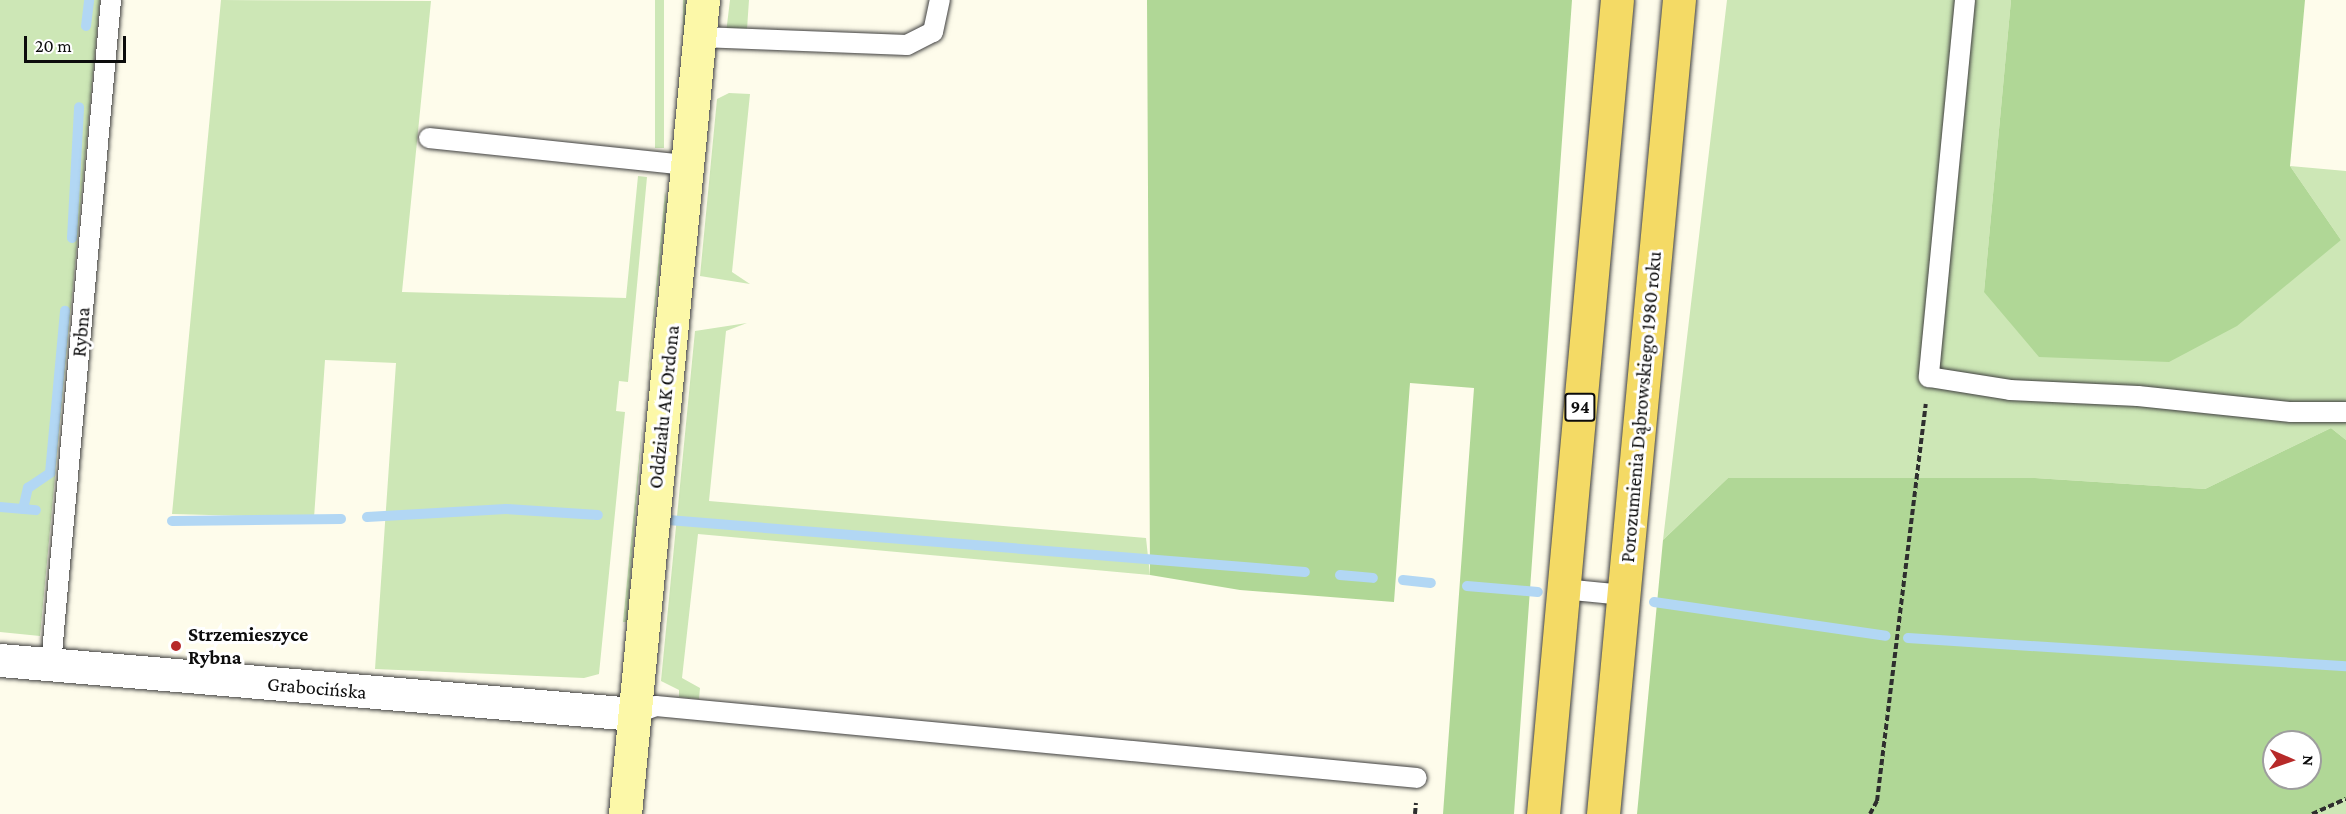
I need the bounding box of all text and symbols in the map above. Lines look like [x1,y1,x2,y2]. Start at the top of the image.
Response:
scale bar [27,24,129,62]
text: 20 m [35,36,72,56]
street label: Porozumienia Dąbrowskiego 1980 roku [1615,250,1667,564]
street label: Rybna [67,306,95,358]
street label: Oddziału AK Ordona [643,324,685,490]
road number: 94 [1564,392,1596,422]
place label: Strzemieszyce Rybna [188,622,308,669]
marker: Strzemieszyce Rybna [169,639,183,653]
street label: Grabocińska [266,672,368,704]
north arrow [2262,730,2322,790]
text: N [2300,755,2317,766]

